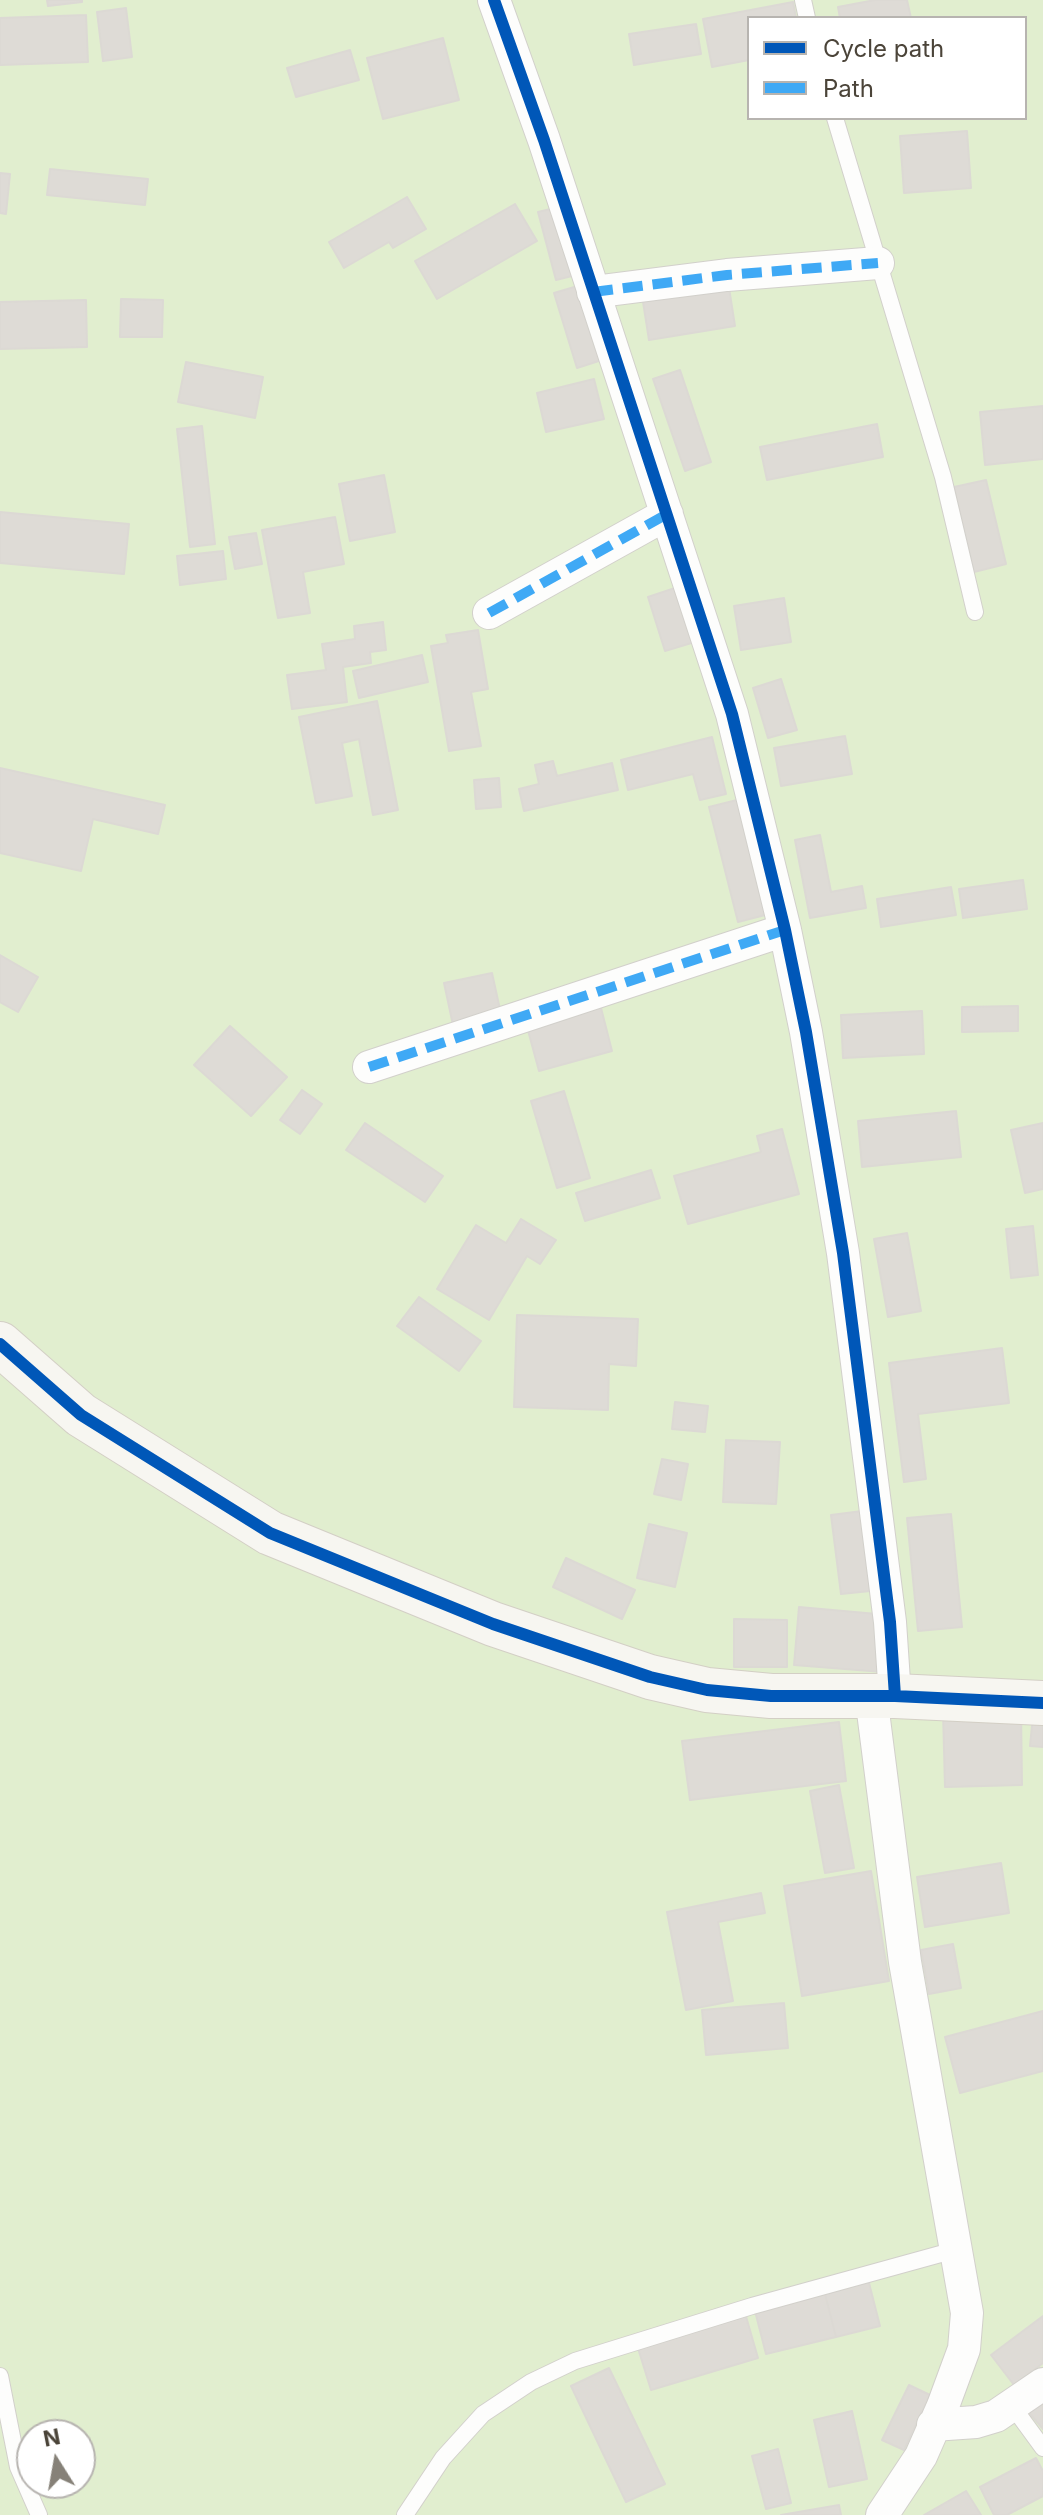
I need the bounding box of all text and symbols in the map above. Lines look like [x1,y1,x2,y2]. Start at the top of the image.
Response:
legend [747,16,1027,120]
text: Cycle path [823,34,944,63]
text: Path [823,74,874,103]
north arrow [16,2419,96,2499]
text: N [41,2423,63,2452]

